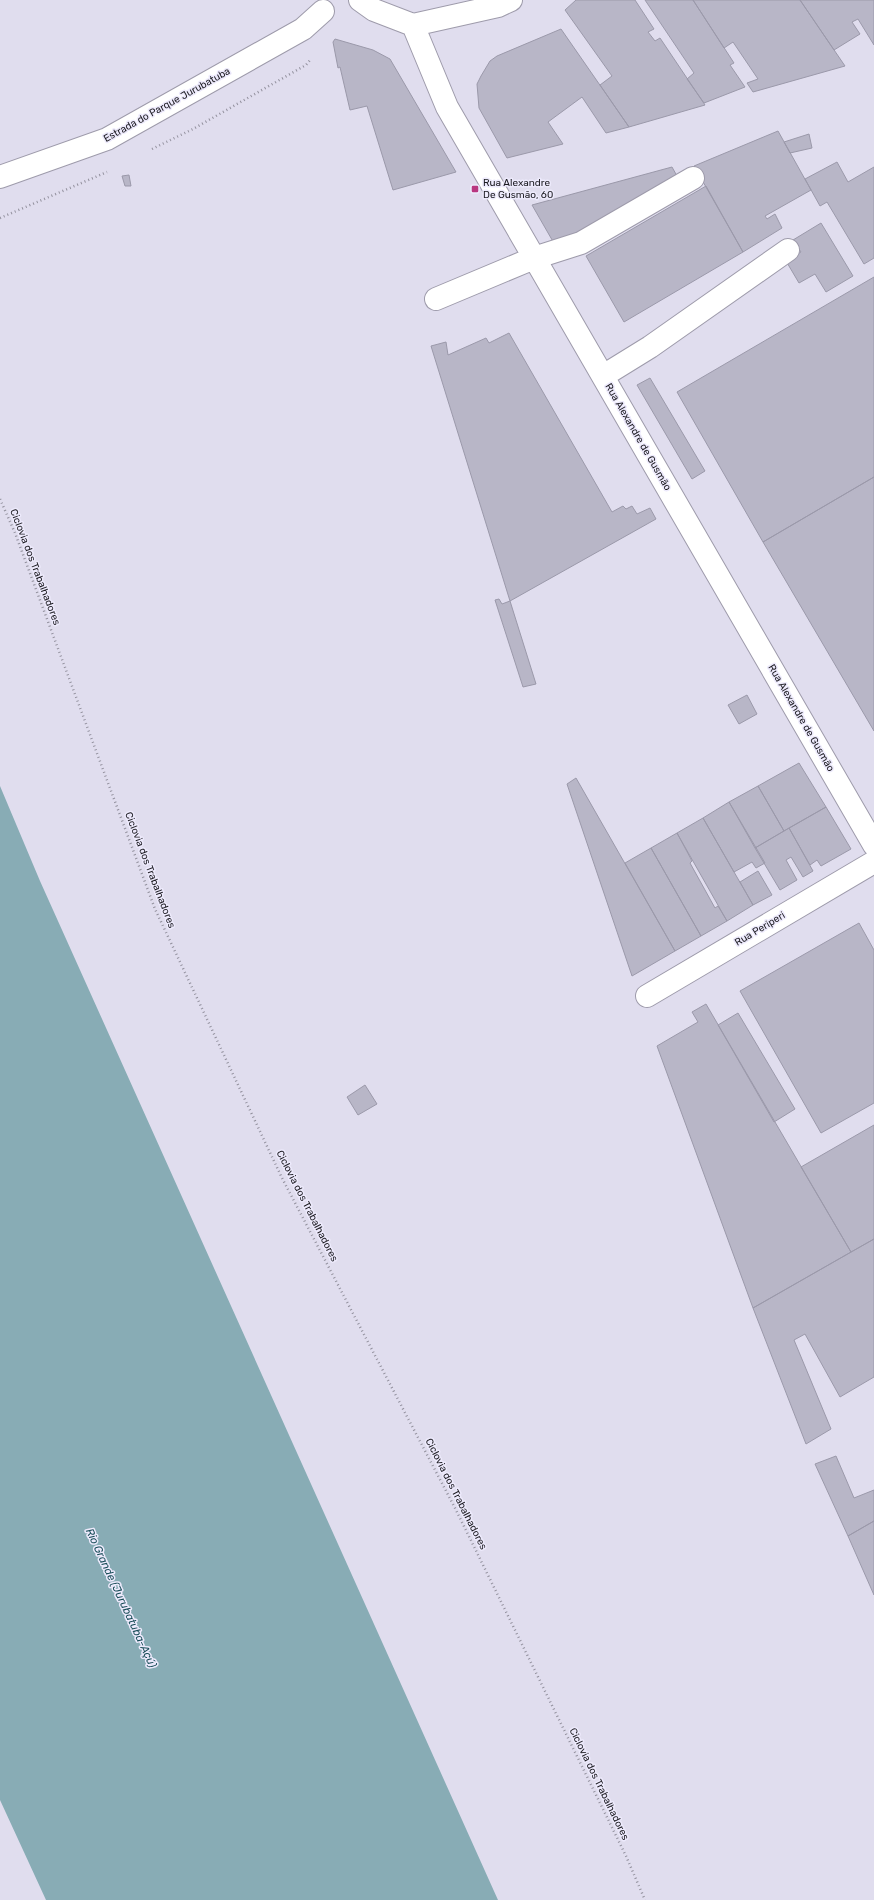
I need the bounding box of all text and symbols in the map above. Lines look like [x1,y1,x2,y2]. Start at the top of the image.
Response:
street label: Estrada do Parque Jurubatuba [102,65,232,145]
place label: Rua Alexandre De Gusmão, 60 [483,177,553,201]
marker: Rua Alexandre De Gusmão, 60 [470,184,480,194]
street label: Rua Alexandre de Gusmão [602,381,674,493]
street label: Ciclovia dos Trabalhadores [7,507,63,627]
street label: Rua Alexandre de Gusmão [765,662,837,774]
street label: Ciclovia dos Trabalhadores [122,810,178,930]
street label: Rua Periperi [733,909,787,949]
street label: Ciclovia dos Trabalhadores [274,1148,340,1264]
street label: Ciclovia dos Trabalhadores [423,1436,489,1552]
water label: Rio Grande (Jurubatuba-Açú) [83,1526,159,1670]
street label: Ciclovia dos Trabalhadores [567,1726,631,1842]

